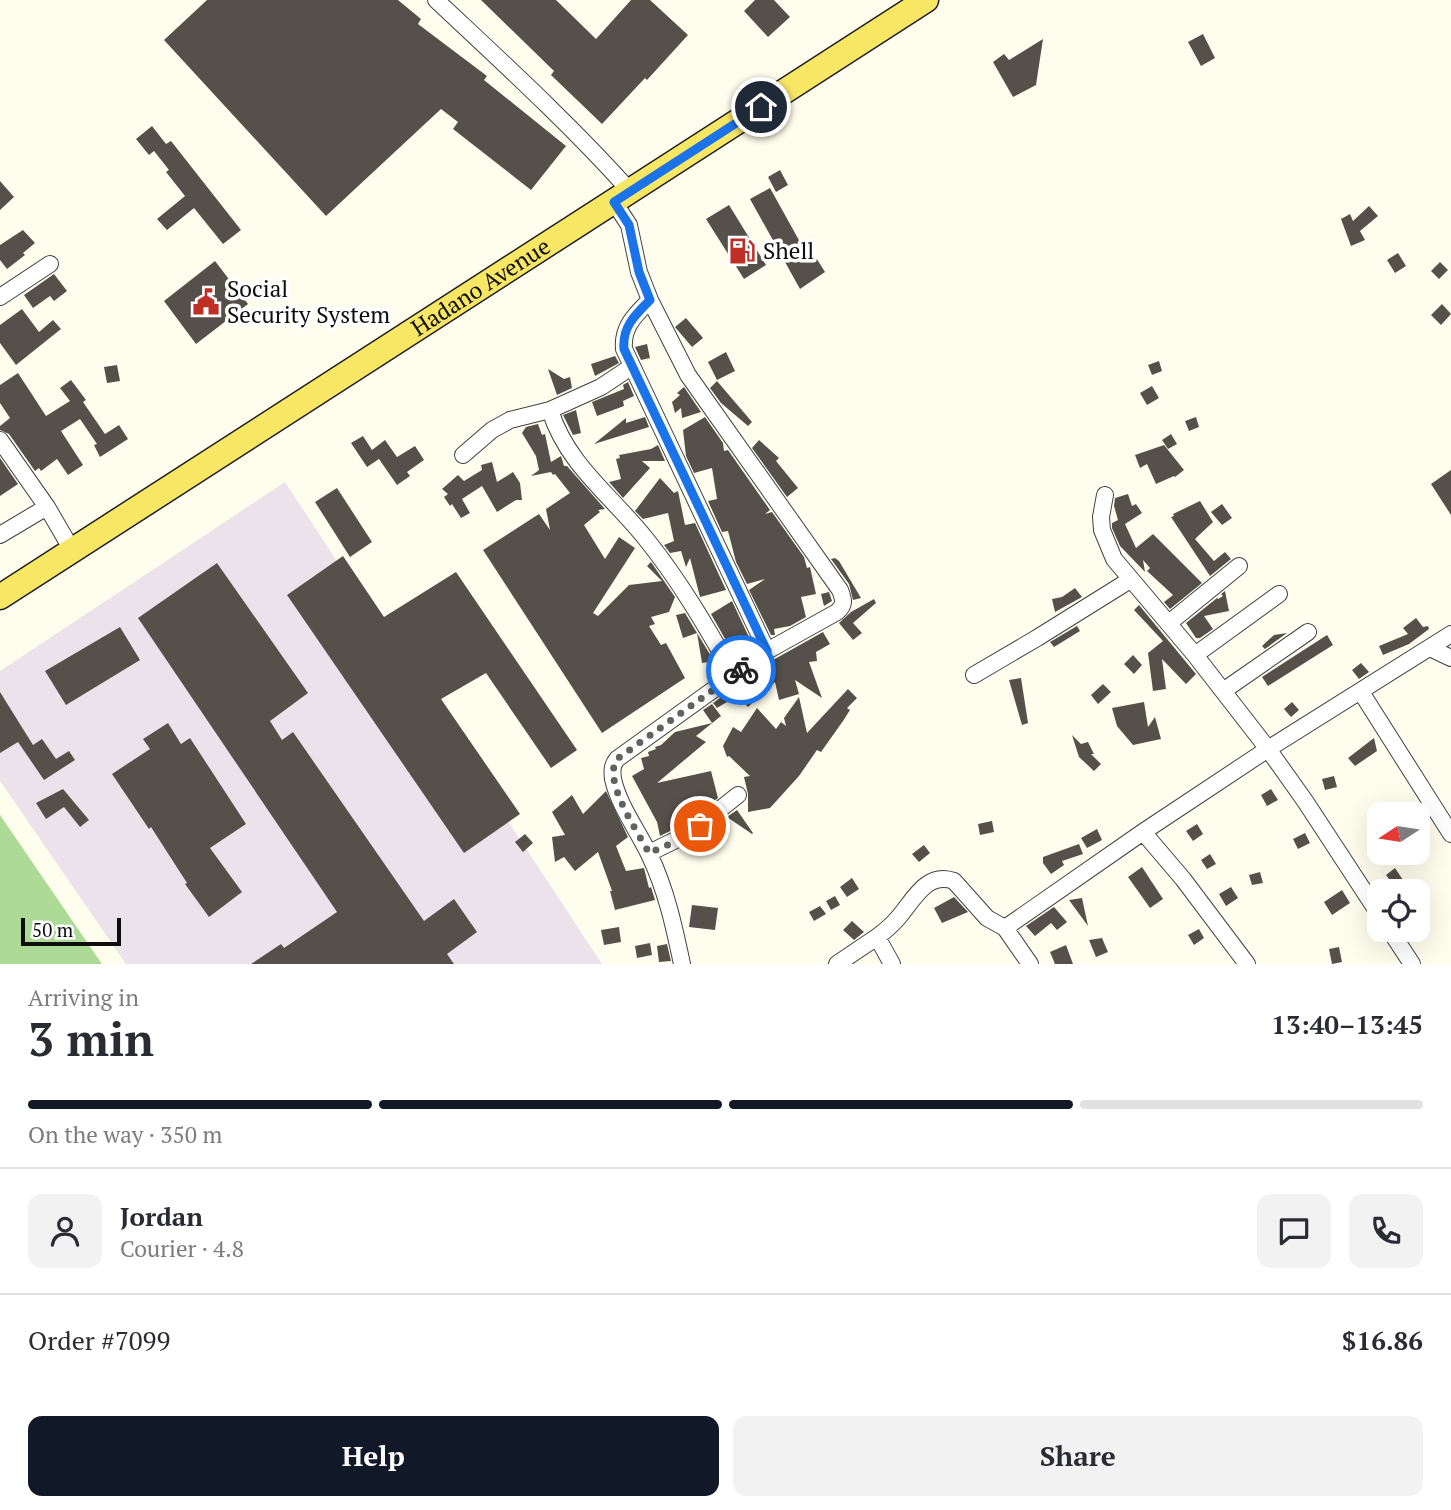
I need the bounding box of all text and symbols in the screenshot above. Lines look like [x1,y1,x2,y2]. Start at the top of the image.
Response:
pin [731,77,791,137]
icon: home [742,88,780,126]
street label: Hadano Avenue [405,230,556,343]
place label: Shell [763,235,814,266]
fuel station icon: Shell [727,236,757,266]
place label: Social Security System [227,273,390,330]
public building icon: Social Security System [191,287,221,317]
courier [706,635,776,705]
icon: bike [722,651,760,689]
pin [670,796,730,856]
north arrow [1367,802,1430,864]
map controls [1367,802,1430,942]
icon: bag [681,807,719,845]
button: locate [1367,879,1430,942]
scale bar [21,915,121,947]
text: 50 m [32,917,73,942]
text: Arriving in [28,982,139,1013]
text: 13:40–13:45 [1271,1007,1423,1041]
text: 3 min [28,1008,154,1069]
text: On the way · 350 m [28,1119,222,1150]
button: person [28,1194,102,1268]
button: chat [1257,1194,1331,1268]
button: phone [1349,1194,1423,1268]
text: Jordan [120,1199,203,1233]
text: Courier · 4.8 [120,1233,244,1264]
text: Order #7099 [28,1323,170,1357]
text: $16.86 [1342,1323,1423,1357]
button: Help [28,1416,719,1496]
button: Share [733,1416,1423,1496]

